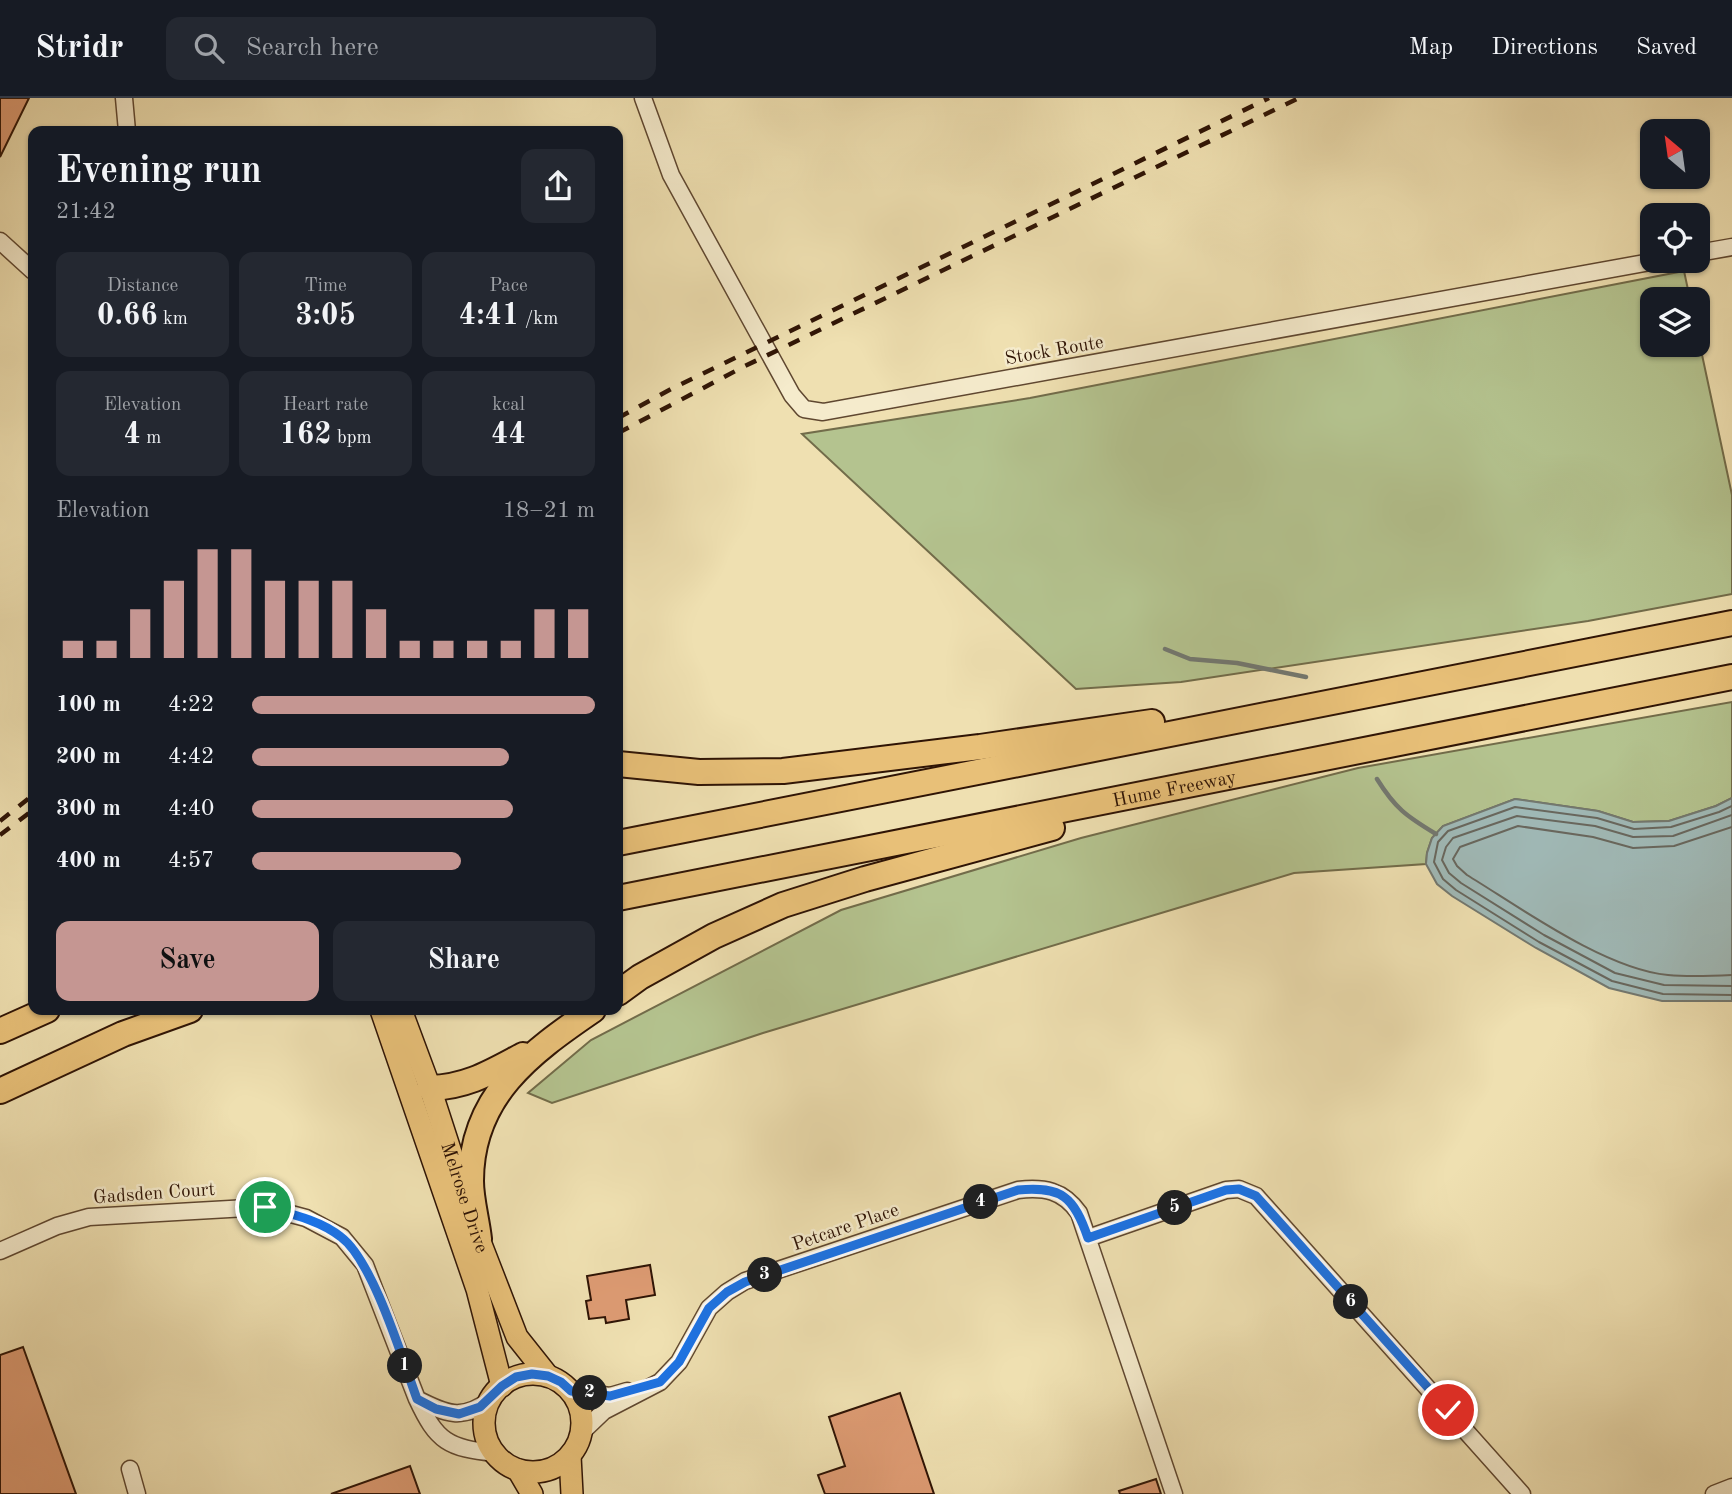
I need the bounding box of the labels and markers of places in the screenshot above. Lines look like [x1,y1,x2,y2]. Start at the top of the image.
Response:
pin [235,1177,295,1237]
pin: 4 [964,1184,998,1220]
pin: 5 [1158,1190,1192,1226]
pin: 3 [748,1258,782,1292]
pin: 6 [1334,1284,1368,1320]
pin: 1 [388,1348,422,1384]
pin: 2 [572,1376,608,1410]
pin [1418,1380,1478,1440]

